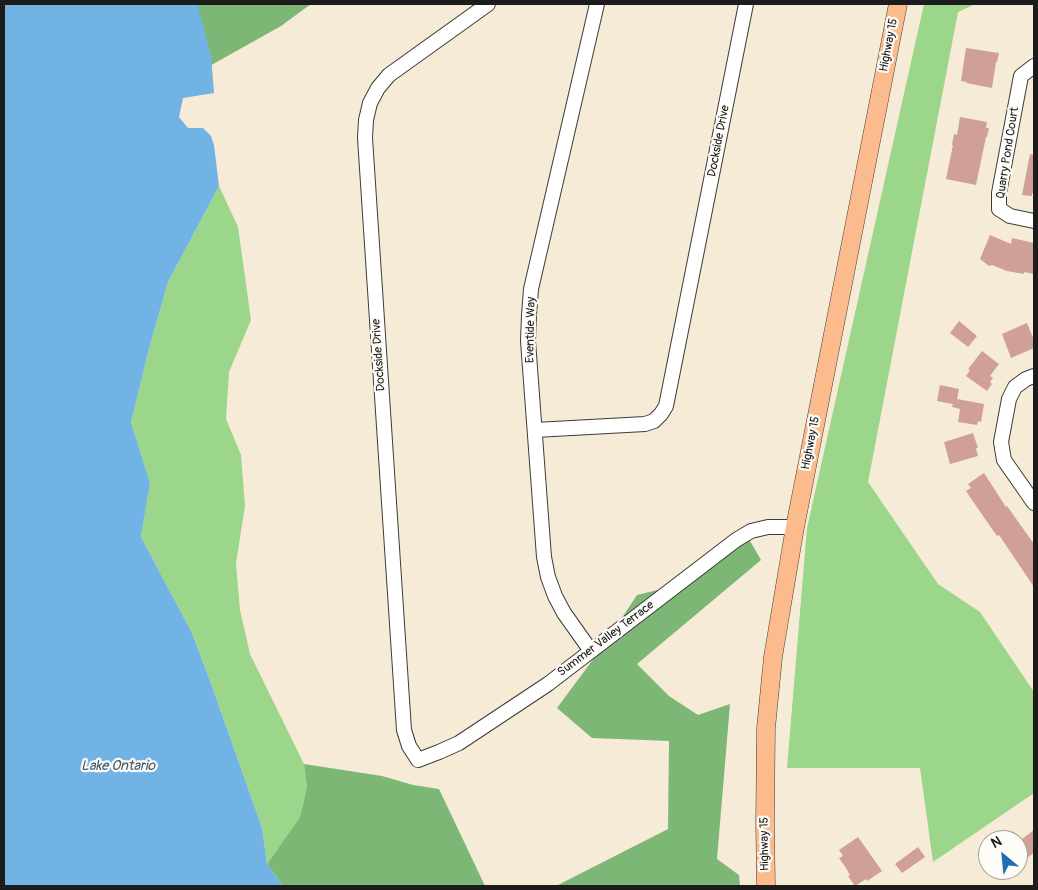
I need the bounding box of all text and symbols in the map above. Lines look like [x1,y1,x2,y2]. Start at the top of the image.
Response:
street label: Highway 15 [877,17,901,73]
street label: Dockside Drive [705,104,733,178]
street label: Quarry Pond Court [994,106,1022,200]
street label: Eventide Way [523,297,539,363]
street label: Dockside Drive [369,318,389,392]
street label: Highway 15 [799,415,823,471]
street label: Summer Valley Terrace [555,598,657,680]
water label: Lake Ontario [81,758,155,774]
street label: Highway 15 [757,817,773,871]
north arrow [978,830,1028,880]
text: N [988,832,1004,852]

